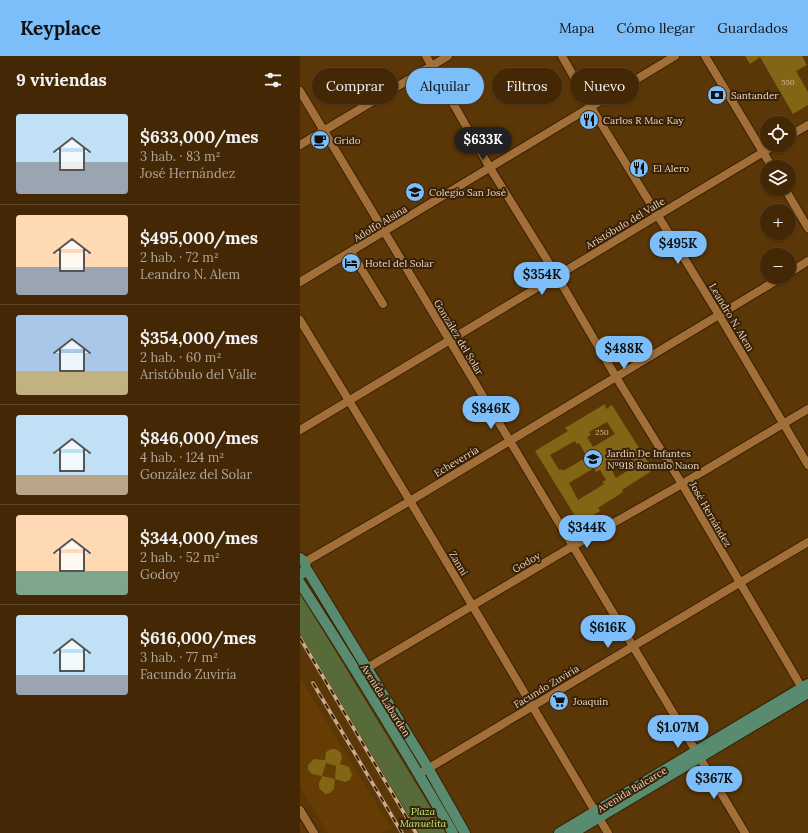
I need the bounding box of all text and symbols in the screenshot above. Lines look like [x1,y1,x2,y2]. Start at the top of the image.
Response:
text: Keyplace [20,16,101,40]
text: Mapa [559,19,595,37]
text: Cómo llegar [617,19,695,37]
text: Guardados [717,19,788,37]
chip: Comprar [312,68,398,104]
chip: Alquilar [406,68,484,104]
chip: Filtros [492,68,562,104]
chip: Nuevo [570,68,639,104]
text: 9 viviendas [16,69,107,91]
icon: filters [262,69,284,91]
house number: 550 [781,77,795,87]
bank icon: Santander [706,84,728,106]
place label: Santander [731,89,779,102]
restaurant icon: Carlos R Mac Kay [578,109,600,131]
place label: Carlos R Mac Kay [603,114,684,127]
map controls [760,116,796,284]
button: locate [760,116,796,152]
text: $633,000/mes [140,126,259,148]
pin: $633K [455,127,511,161]
cafe icon: Grido [309,129,331,151]
icon: home [48,130,96,178]
text: $633K [464,131,502,148]
place label: Grido [334,134,361,147]
text: 3 hab. · 83 m² [140,148,221,165]
restaurant icon: El Alero [628,157,650,179]
button: layers [760,160,796,196]
place label: El Alero [653,162,689,175]
text: José Hernández [140,165,235,182]
school or university icon: Colegio San José [404,181,426,203]
place label: Colegio San José [429,186,507,199]
street label: Aristóbulo del Valle [583,194,668,253]
street label: Adolfo Alsina [350,202,409,245]
button: + [760,204,796,240]
text: $495,000/mes [140,227,258,249]
icon: home [48,231,96,279]
pin: $495K [650,231,706,265]
text: $495K [659,235,697,252]
button: − [760,248,796,284]
text: 2 hab. · 72 m² [140,249,219,266]
hotel icon: Hotel del Solar [340,252,362,274]
place label: Hotel del Solar [365,257,434,270]
pin: $354K [514,262,570,296]
text: Leandro N. Alem [140,266,240,283]
text: $354K [523,266,561,283]
street label: Leandro N. Alem [706,281,757,354]
street label: González del Solar [431,297,487,378]
text: $354,000/mes [140,327,258,349]
icon: home [48,331,96,379]
pin: $488K [596,336,652,370]
text: $488K [605,340,643,357]
text: 2 hab. · 60 m² [140,349,221,366]
text: Aristóbulo del Valle [140,366,257,383]
pin: $846K [463,396,519,430]
text: $846K [472,400,510,417]
text: $846,000/mes [140,427,259,449]
house number: 250 [595,427,609,437]
icon: home [48,431,96,479]
street label: Echeverría [432,443,481,480]
place label: Jardín De Infantes Nº918 Romulo Naon [606,447,699,472]
school or university icon: Jardín De Infantes Nº918 Romulo Naon [582,448,604,470]
text: 4 hab. · 124 m² [140,449,224,466]
text: González del Solar [140,466,252,483]
street label: José Hernández [686,478,735,549]
pin: $344K [559,515,615,549]
text: $344K [568,519,606,536]
text: $344,000/mes [140,527,258,549]
icon: home [48,531,96,579]
text: 2 hab. · 52 m² [140,549,220,566]
street label: Zanni [446,549,471,578]
street label: Godoy [510,549,543,576]
text: Godoy [140,566,180,583]
pin: $616K [580,615,636,649]
text: $616K [589,619,627,636]
text: $616,000/mes [140,627,256,649]
icon: home [48,631,96,679]
text: 3 hab. · 77 m² [140,649,218,666]
street label: Avenida Labarden [358,661,413,739]
street label: Facundo Zuviría [511,662,581,711]
text: Facundo Zuviría [140,666,237,683]
supermarket icon: Joaquin [548,690,570,712]
place label: Joaquin [572,695,608,708]
pin: $1.07M [645,715,711,749]
text: $1.07M [657,719,699,736]
street label: Avenida Balcarce [594,763,670,816]
pin: $367K [686,766,742,800]
text: $367K [695,770,733,787]
park label: Plaza Manuelita [400,805,447,830]

